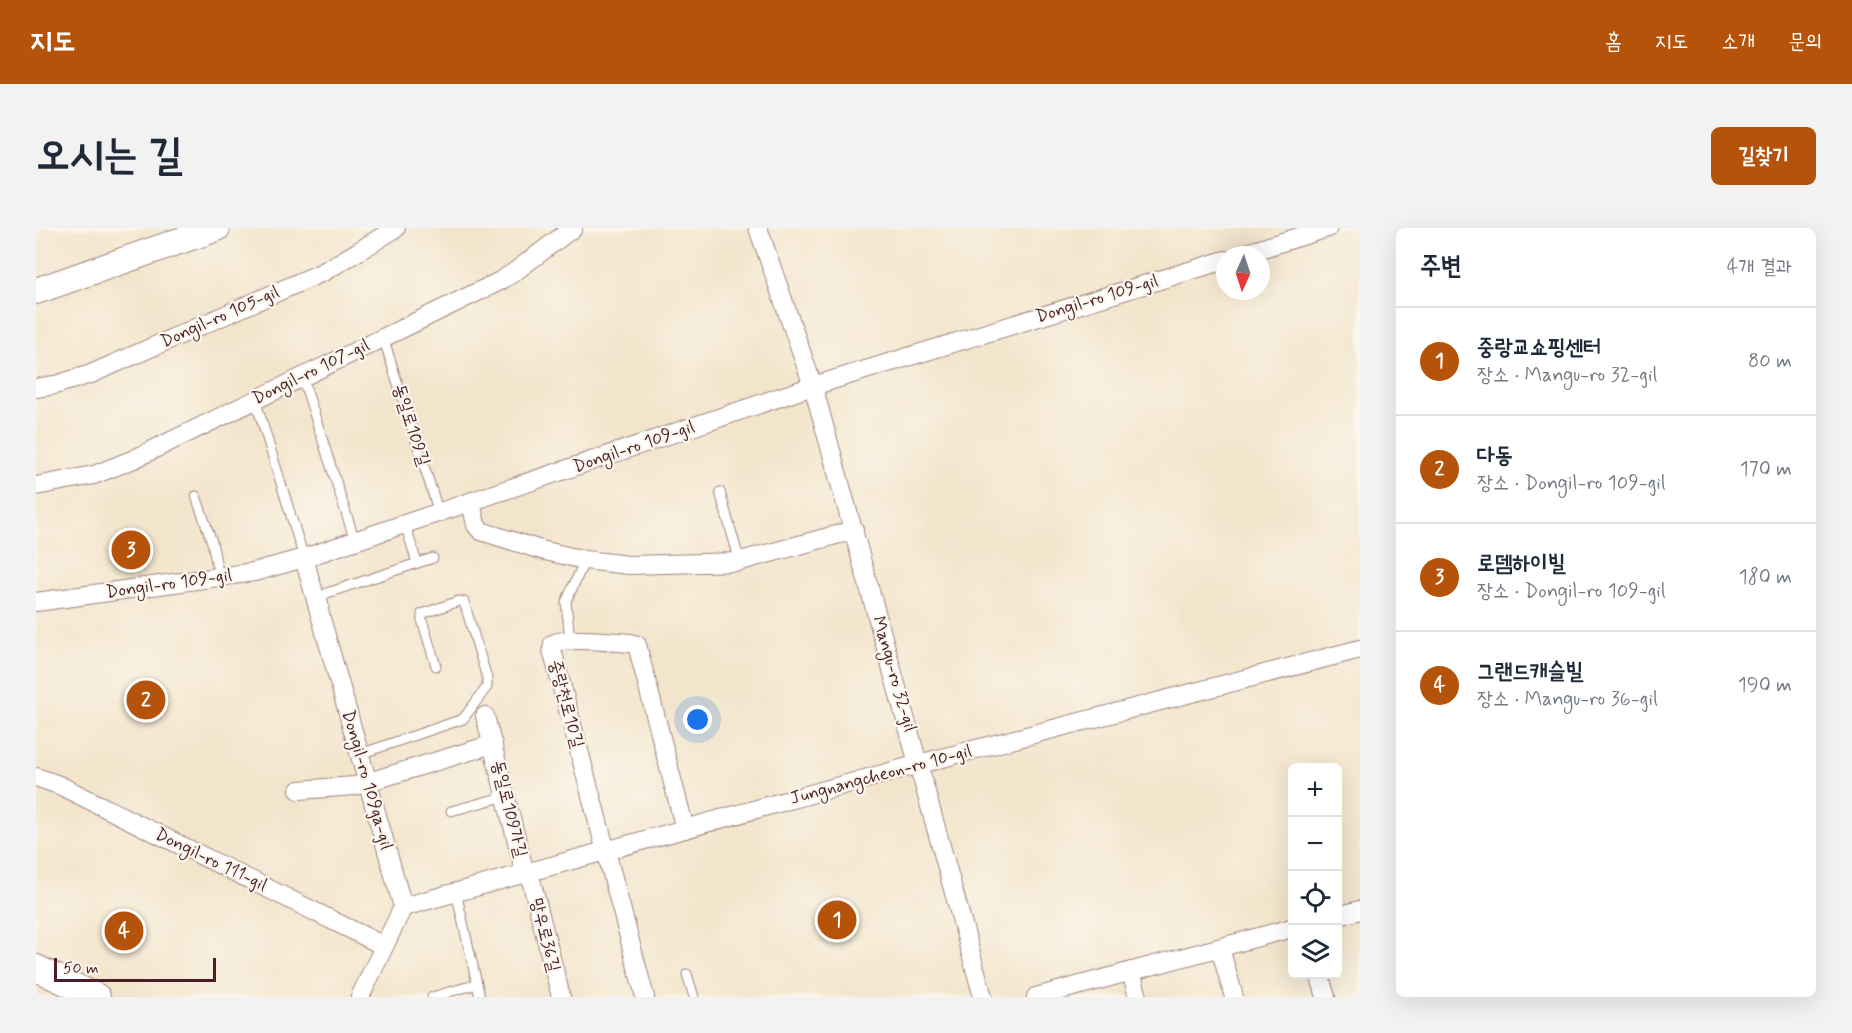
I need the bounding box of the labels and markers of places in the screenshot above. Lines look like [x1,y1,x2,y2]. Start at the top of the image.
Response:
pin: 3 [112,528,151,572]
pin: 2 [126,678,166,722]
pin: 1 [818,898,856,942]
pin: 4 [104,908,143,954]

